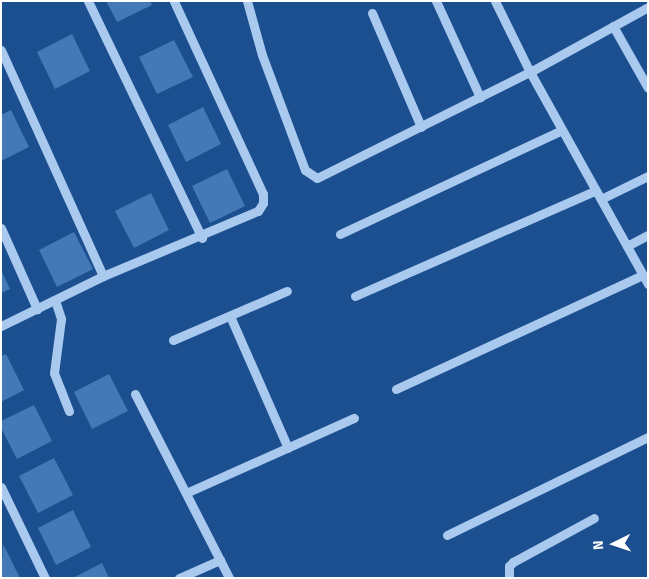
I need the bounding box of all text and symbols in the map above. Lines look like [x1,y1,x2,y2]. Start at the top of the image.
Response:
north arrow [589,519,639,569]
text: N [590,540,607,550]

